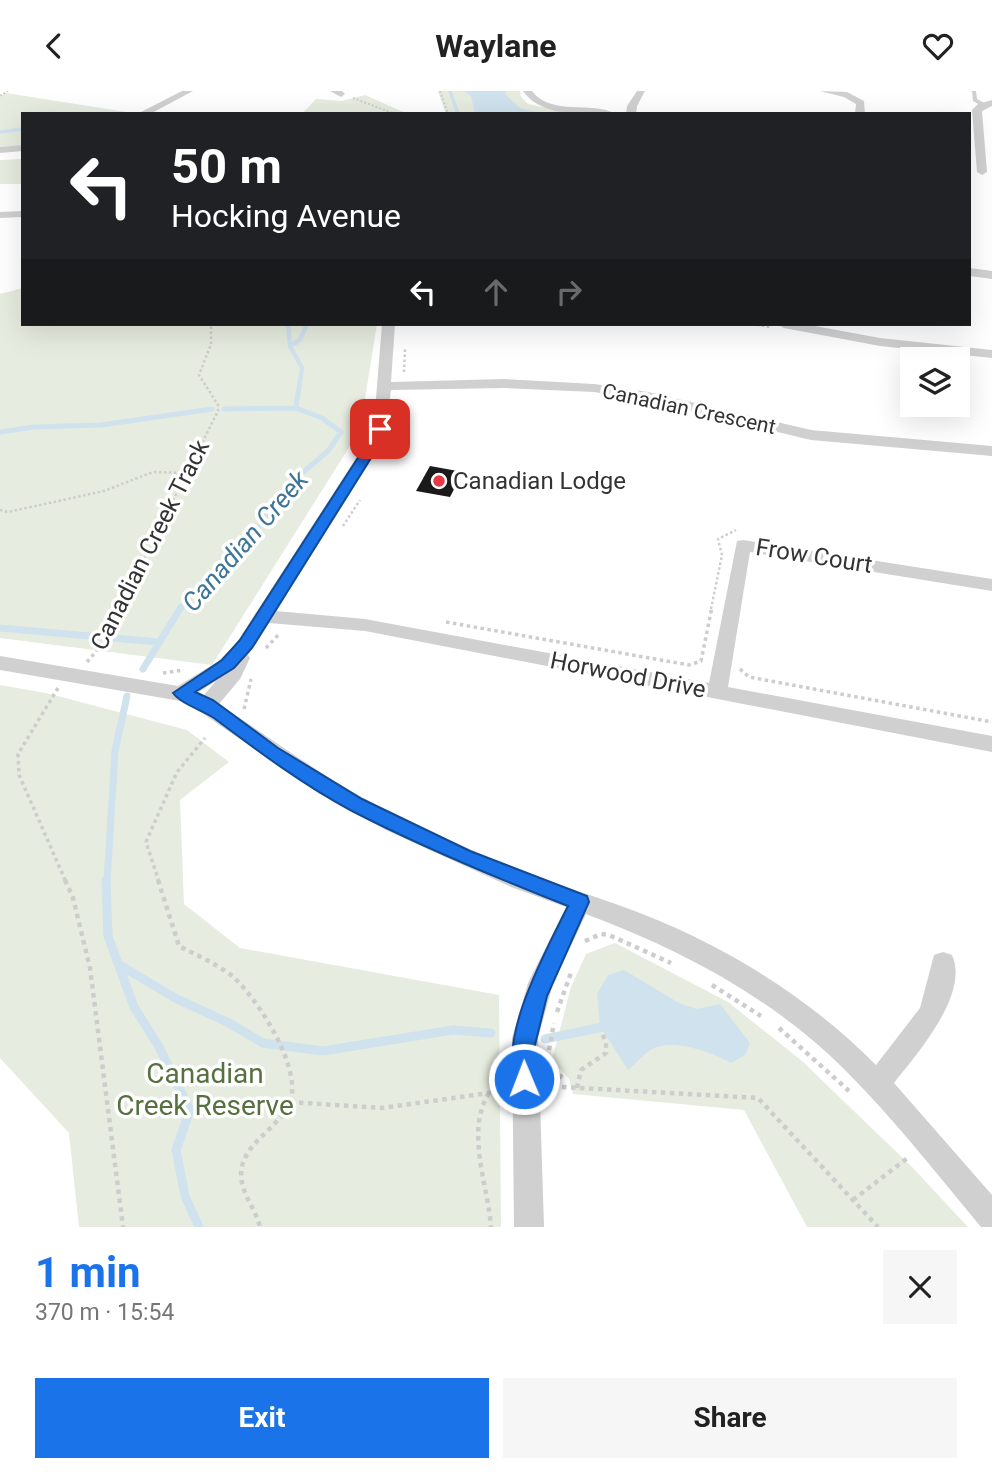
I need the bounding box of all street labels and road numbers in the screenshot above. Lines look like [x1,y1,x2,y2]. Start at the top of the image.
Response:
street label: Canadian Crescent [600,379,778,439]
street label: Canadian Creek Track [85,434,216,655]
street label: Frow Court [754,533,874,579]
street label: Horwood Drive [548,646,708,704]

